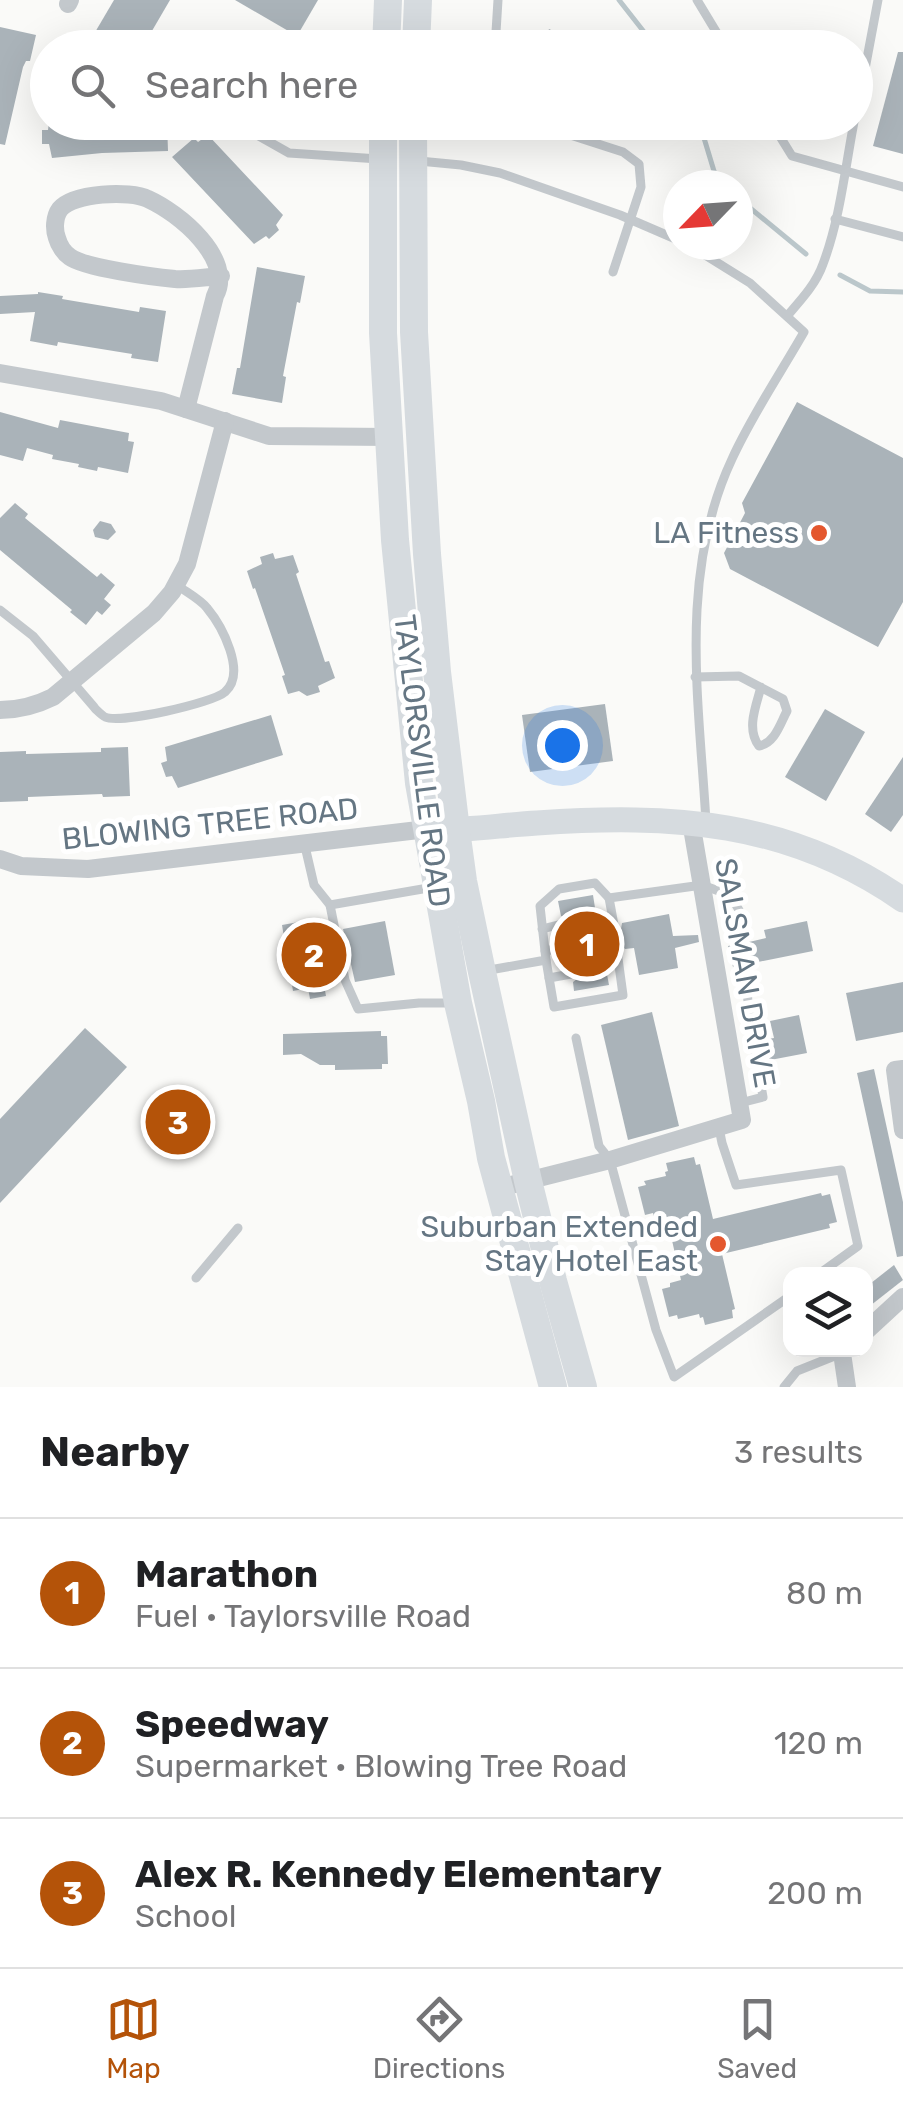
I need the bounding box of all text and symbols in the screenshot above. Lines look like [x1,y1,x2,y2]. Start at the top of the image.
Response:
search box [30,30,873,140]
icon: search [65,58,120,113]
text: Search here [145,62,358,108]
north arrow [663,170,753,260]
place label: LA Fitness [653,515,799,551]
marker: LA Fitness [808,522,830,544]
street label: TAYLORSVILLE ROAD [386,613,458,909]
your location [537,720,588,771]
street label: BLOWING TREE ROAD [60,791,360,857]
street label: SALSMAN DRIVE [707,855,783,1091]
pin: 1 [554,906,620,982]
pin: 2 [282,918,346,992]
pin: 3 [146,1084,210,1160]
place label: Suburban Extended Stay Hotel East [420,1209,698,1279]
marker: Suburban Extended Stay Hotel East [707,1233,729,1255]
map controls [783,1267,873,1357]
button: layers [783,1267,873,1357]
text: Nearby [40,1427,190,1477]
text: 3 results [734,1433,863,1471]
text: Marathon [135,1551,318,1597]
text: 1 [65,1574,80,1612]
text: 80 m [786,1574,863,1612]
text: Fuel · Taylorsville Road [135,1597,471,1635]
text: Speedway [135,1701,329,1747]
text: 2 [62,1724,83,1762]
text: 120 m [774,1724,863,1762]
text: Supermarket · Blowing Tree Road [135,1747,627,1785]
text: Alex R. Kennedy Elementary [135,1851,662,1897]
text: 3 [62,1874,83,1912]
text: 200 m [767,1874,863,1912]
text: School [135,1897,237,1935]
tab: Map [106,1992,161,2085]
tab: Directions [373,1992,505,2085]
tab: Saved [717,1992,797,2085]

